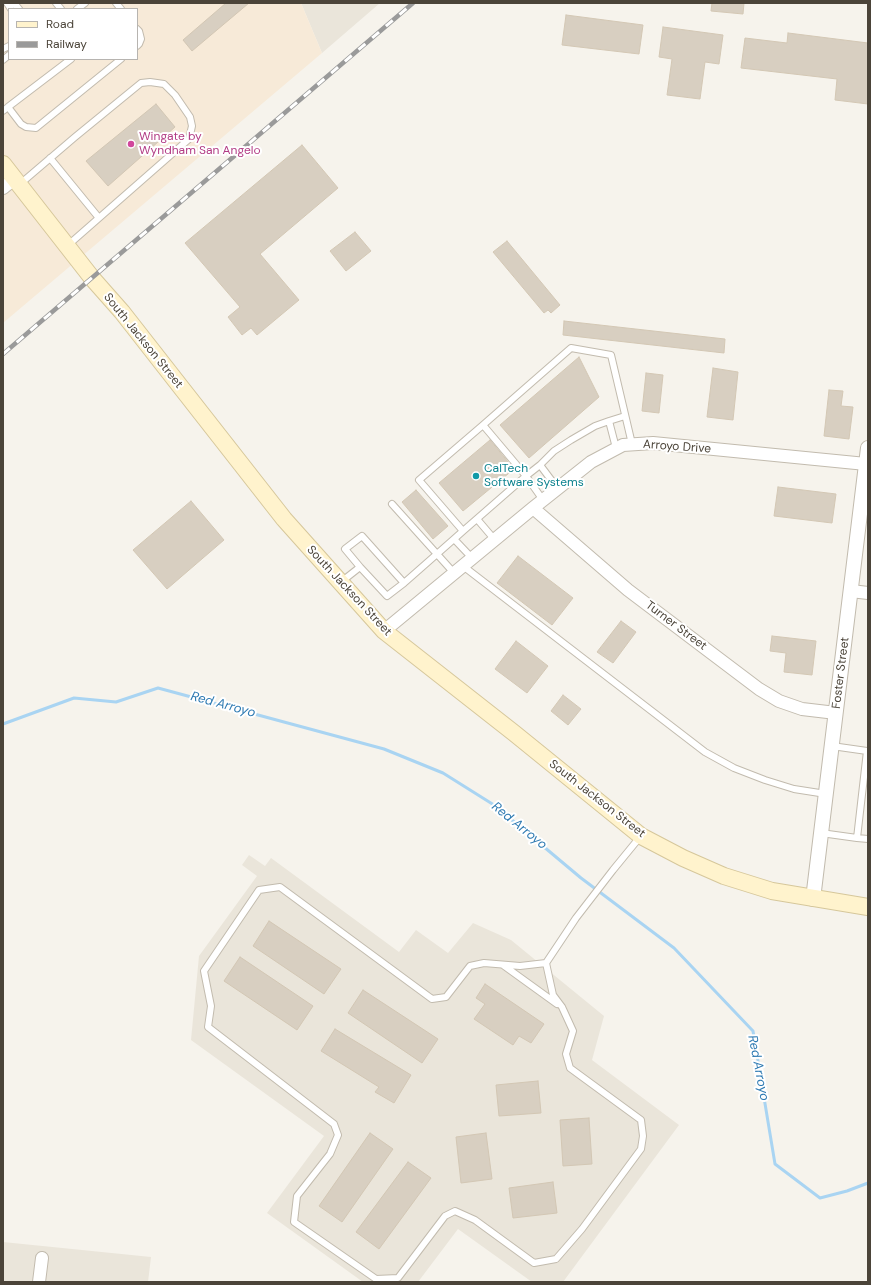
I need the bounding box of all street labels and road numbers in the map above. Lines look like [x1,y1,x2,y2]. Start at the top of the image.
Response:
street label: South Jackson Street [100,291,186,391]
street label: Arroyo Drive [643,437,711,457]
street label: South Jackson Street [303,543,395,639]
street label: Turner Street [643,598,709,654]
street label: Foster Street [829,636,853,710]
street label: South Jackson Street [546,757,648,841]

